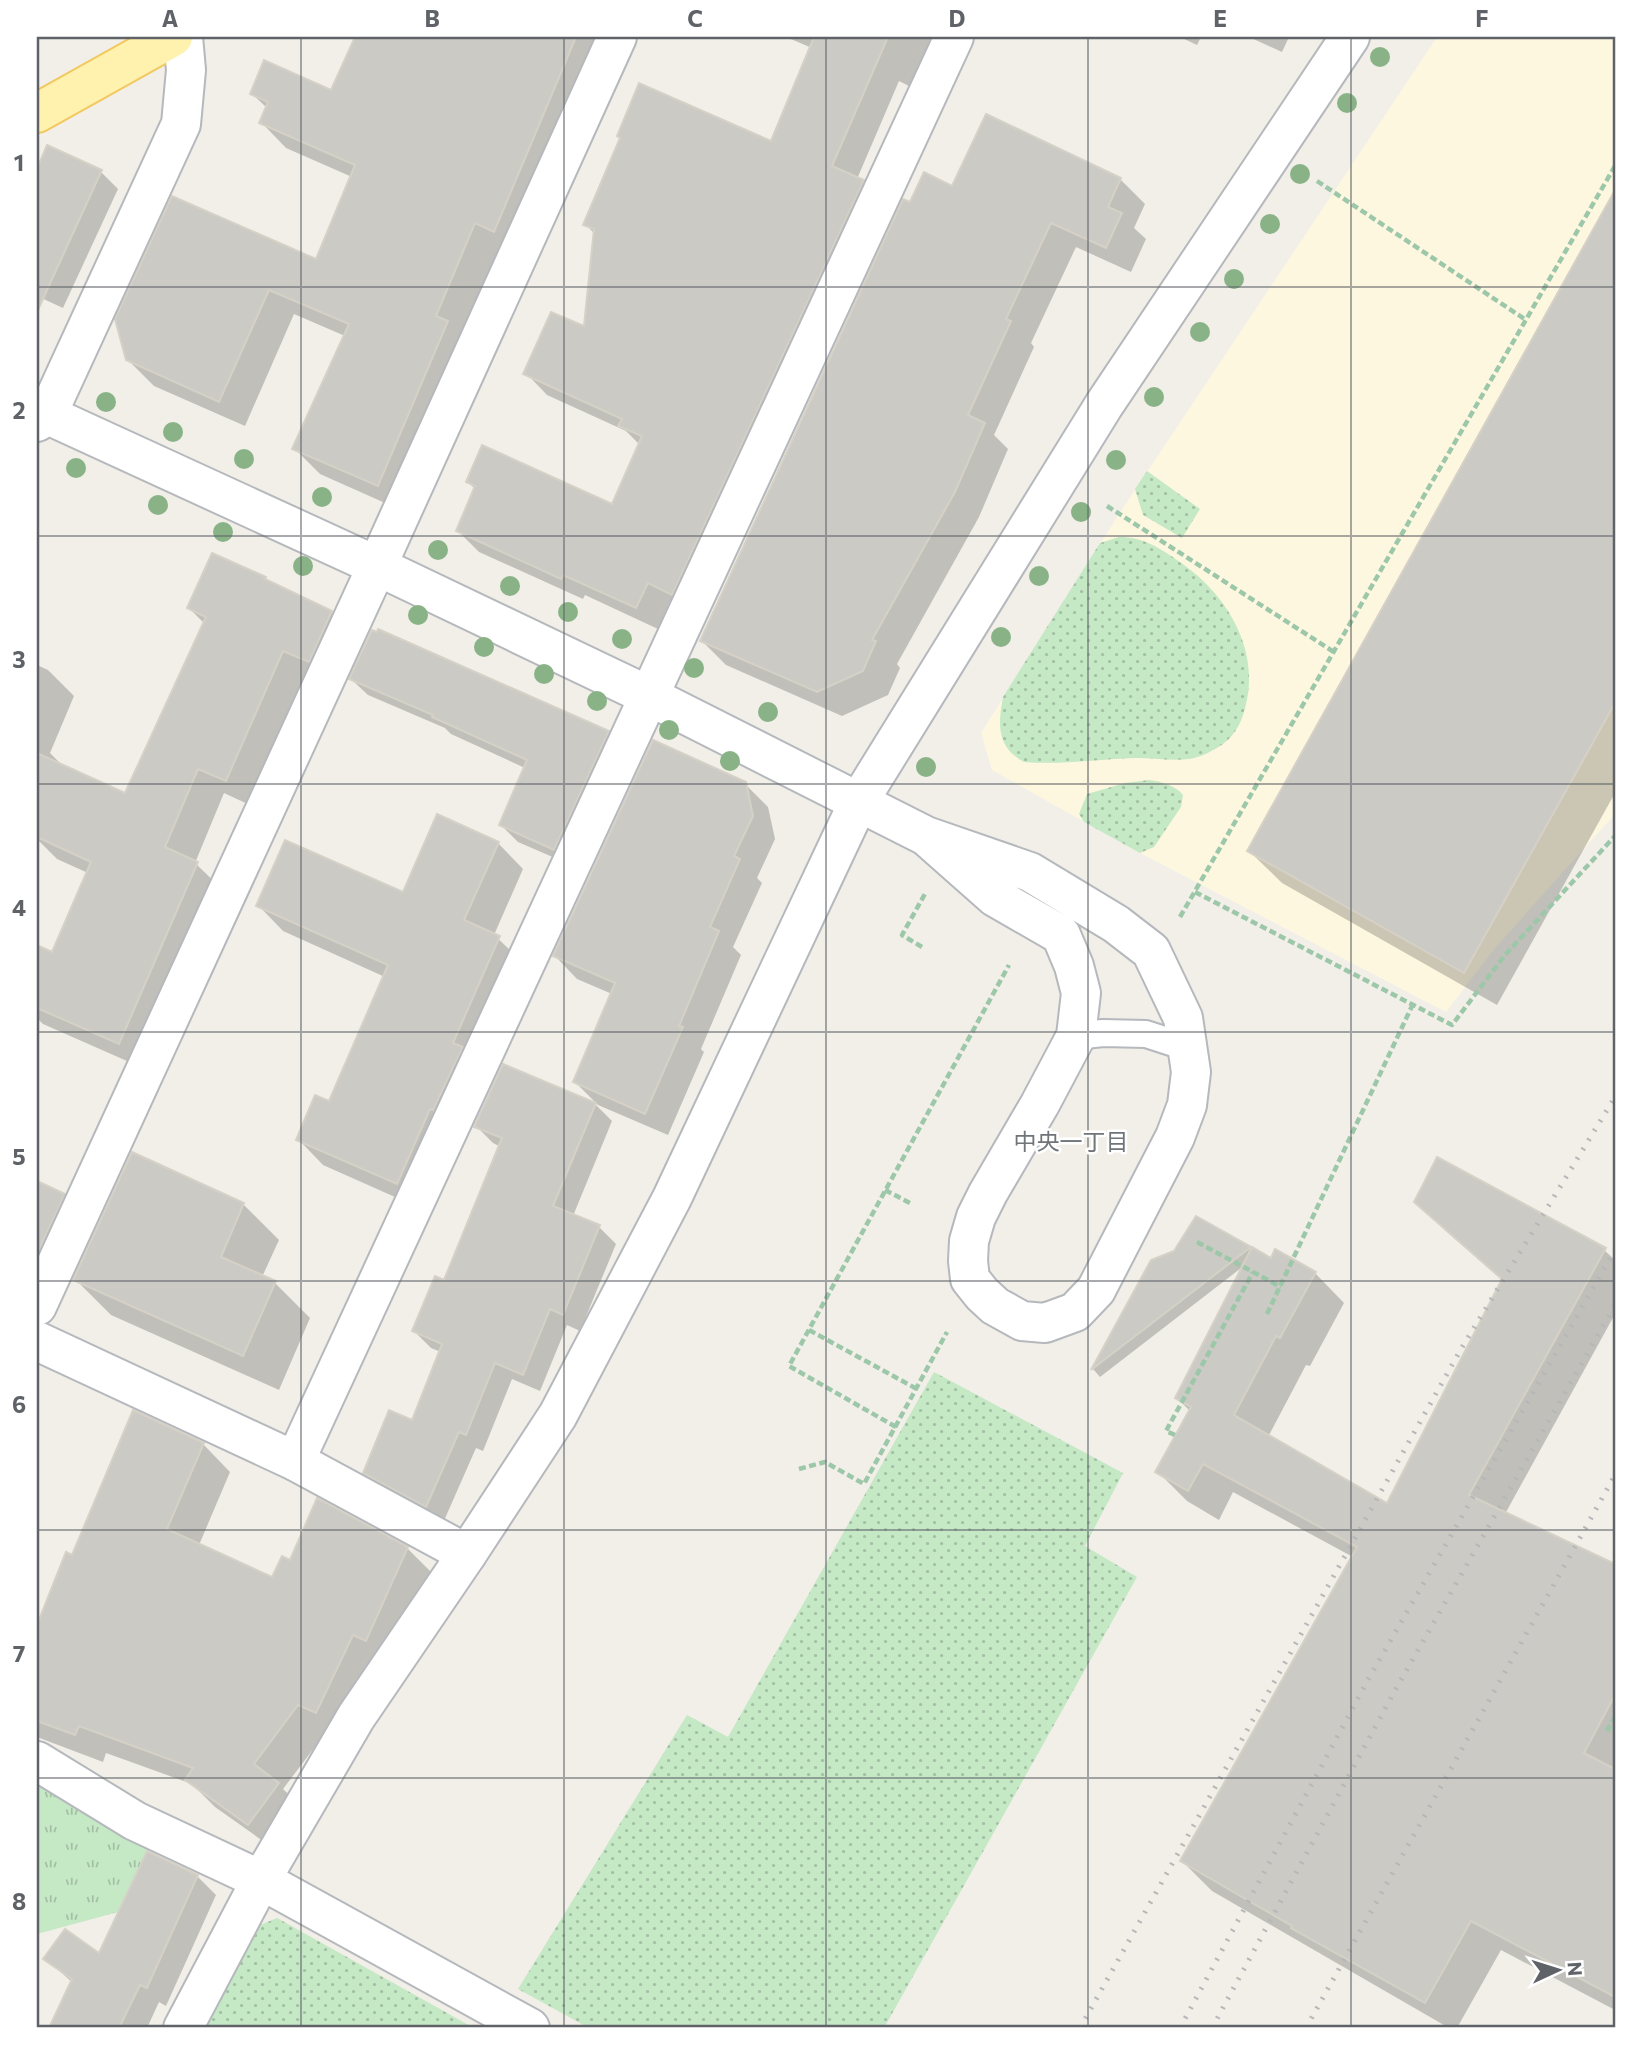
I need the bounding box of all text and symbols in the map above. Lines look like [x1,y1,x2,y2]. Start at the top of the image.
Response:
text: A [162,4,179,32]
text: B [424,4,440,32]
text: C [687,4,703,32]
text: D [949,4,966,32]
text: E [1213,4,1227,32]
text: F [1475,4,1489,32]
text: 1 [14,148,24,176]
text: 2 [12,396,26,424]
text: 3 [12,645,26,673]
text: 4 [12,893,26,921]
district label: 中央一丁目 [1014,1127,1129,1155]
text: 5 [12,1142,26,1170]
text: 6 [12,1390,26,1418]
text: 7 [13,1639,25,1667]
text: 8 [12,1887,26,1915]
north arrow [1522,1936,1592,2006]
text: N [1563,1961,1587,1977]

